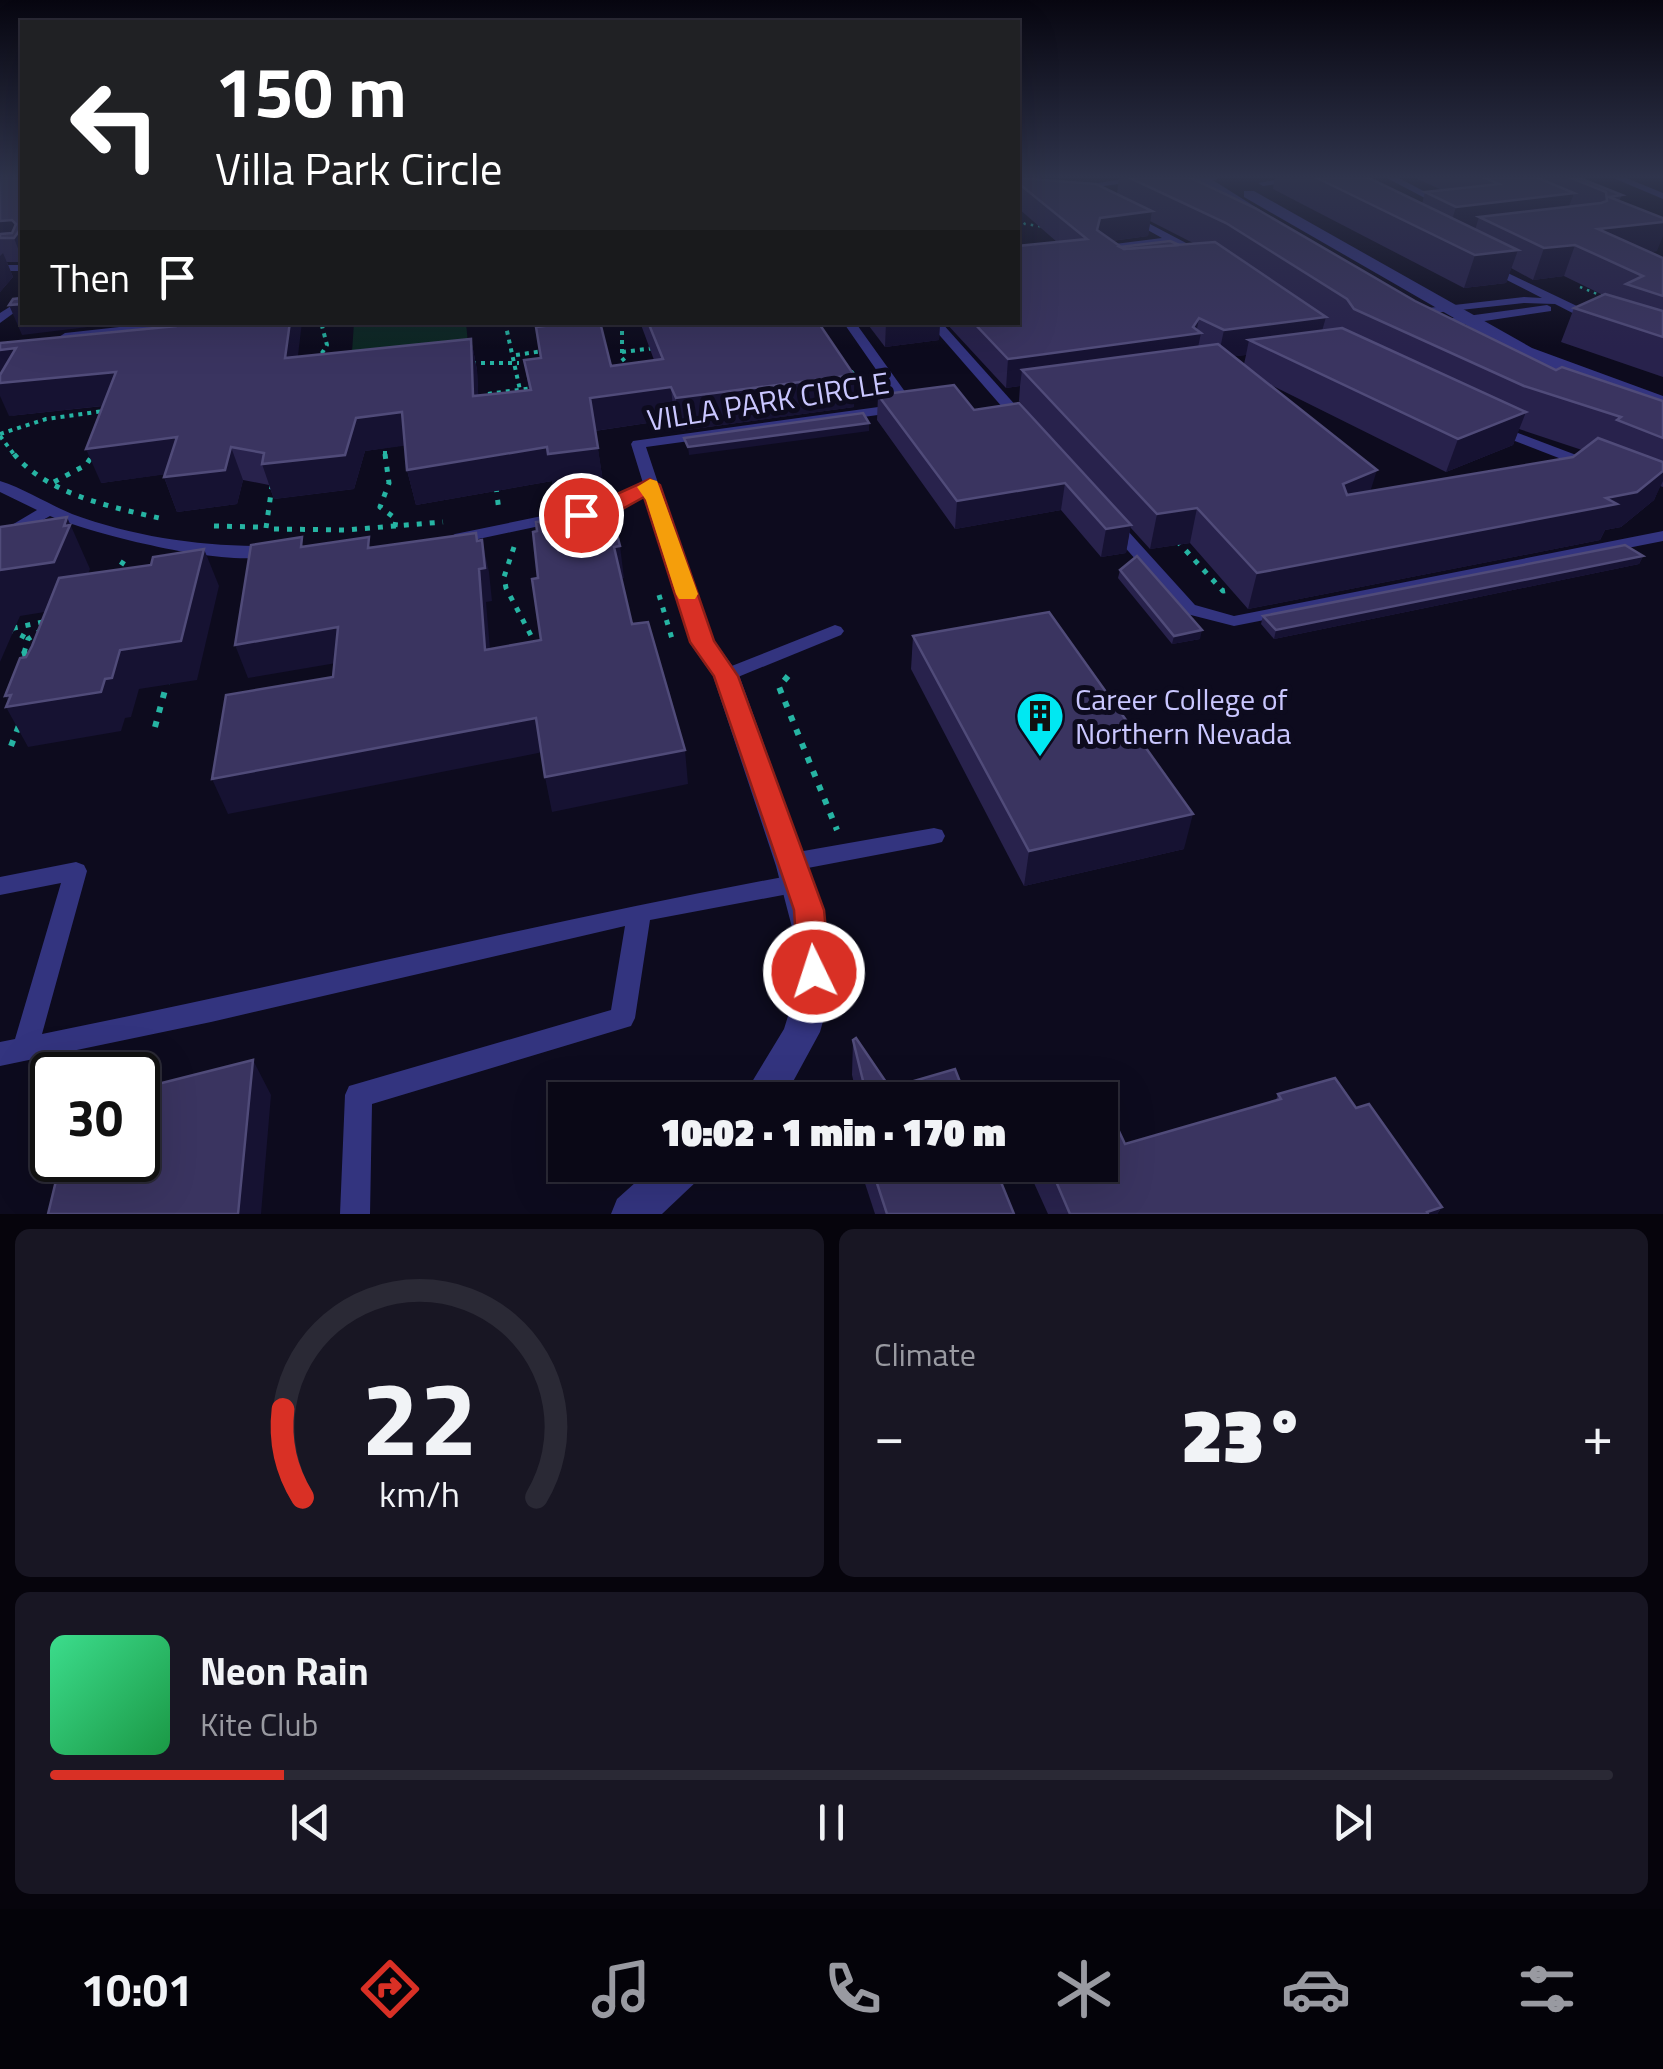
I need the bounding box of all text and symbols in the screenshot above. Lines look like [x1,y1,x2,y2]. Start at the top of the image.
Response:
text: 150 m [215,38,407,144]
icon: left [50,60,180,190]
text: Villa Park Circle [215,134,503,202]
text: Then [50,249,130,307]
icon: arrive [150,250,205,305]
street label: VILLA PARK CIRCLE [644,359,892,443]
pin [539,473,624,558]
icon: arrive [554,488,609,543]
place label: Career College of Northern Nevada [1075,676,1291,756]
building icon: Career College of Northern Nevada [1014,690,1066,758]
position arrow [762,920,866,1024]
speed limit sign: 30 [30,1052,160,1182]
text: 10:02 · 1 min · 170 m [660,1103,1006,1161]
text: Climate [874,1330,976,1378]
text: 22 [361,1337,478,1495]
text: 23° [1182,1377,1305,1491]
text: − [874,1393,905,1476]
text: + [1582,1393,1613,1476]
text: km/h [379,1466,460,1521]
text: Neon Rain [200,1642,369,1700]
text: Kite Club [200,1700,318,1748]
icon: previous [283,1795,338,1850]
icon: pause [804,1795,859,1850]
icon: next [1325,1795,1380,1850]
icon: directions [355,1954,425,2024]
icon: music [586,1954,656,2024]
icon: phone [818,1954,888,2024]
icon: climate [1049,1954,1119,2024]
icon: car [1281,1954,1351,2024]
icon: filters [1512,1954,1582,2024]
text: 10:01 [81,1955,193,2023]

